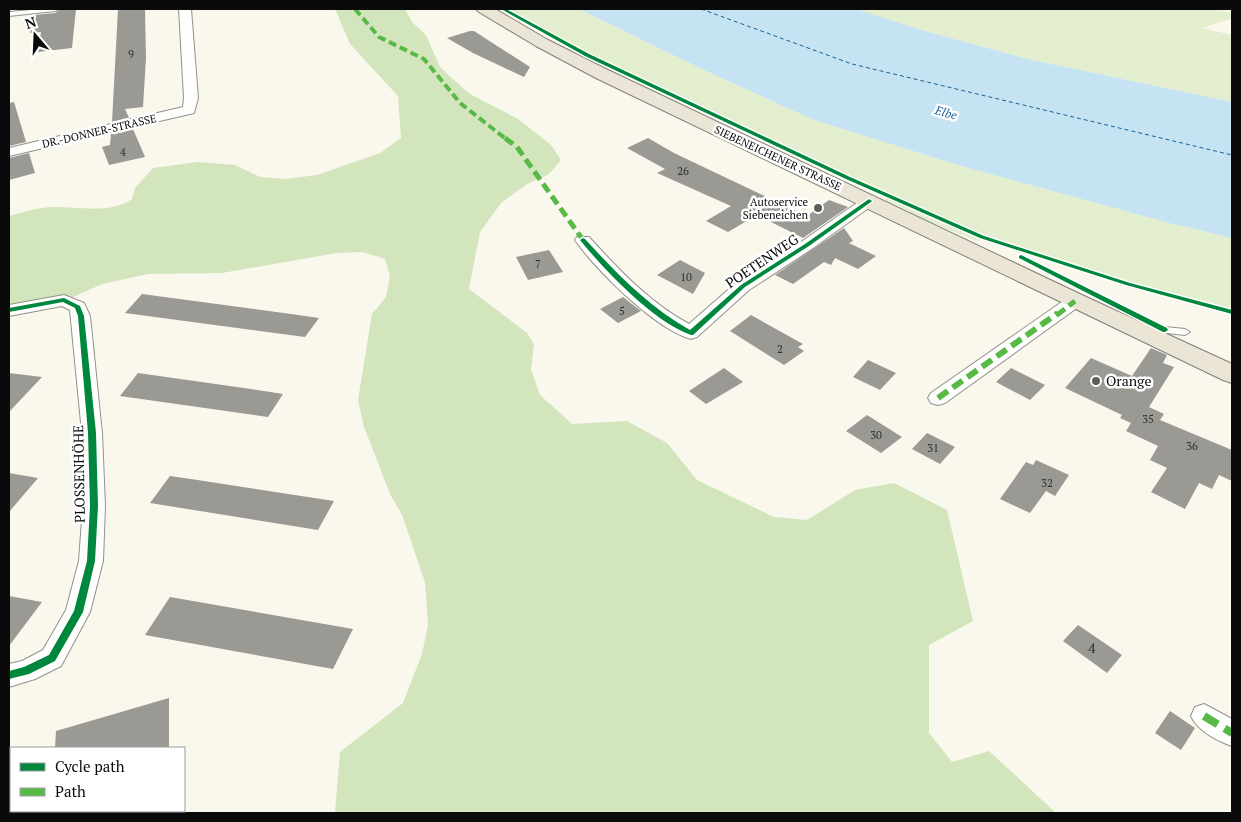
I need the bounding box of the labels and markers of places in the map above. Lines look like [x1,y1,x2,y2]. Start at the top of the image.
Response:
place label: Autoservice Siebeneichen [743,195,808,222]
marker: Autoservice Siebeneichen [812,202,824,214]
place label: Orange [1106,371,1152,390]
marker: Orange [1090,375,1102,387]

